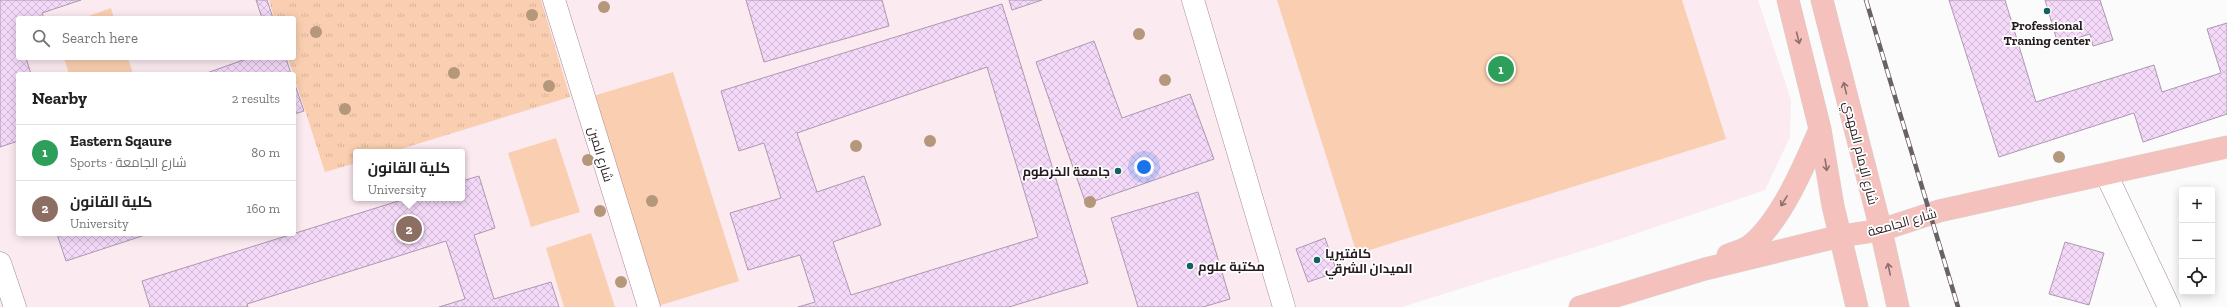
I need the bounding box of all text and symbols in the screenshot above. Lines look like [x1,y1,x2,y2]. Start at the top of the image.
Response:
marker: Professional Traning center [2042,6,2052,16]
search box [16,16,296,60]
place label: Professional Traning center [2003,18,2091,48]
icon: search [30,27,52,49]
text: Search here [62,29,138,47]
one-way arrow [1794,31,1802,44]
pin: 1 [1488,54,1514,84]
one-way arrow [1840,82,1848,95]
text: Nearby [32,88,87,108]
text: 2 results [232,91,280,106]
street label: شارع الإمام المهدي [1837,100,1881,207]
street label: شارع المين [584,125,616,184]
text: Eastern Sqaure [70,132,172,150]
text: 1 [42,145,48,160]
text: 80 m [251,145,280,160]
popup [353,149,465,201]
text: Sports · شارع الجامعة [70,155,187,170]
your location [1134,157,1154,177]
one-way arrow [1822,158,1830,171]
text: كلية القانون [368,159,450,177]
place label: جامعة الخرطوم [1022,164,1110,181]
marker: جامعة الخرطوم [1113,166,1123,176]
text: University [368,182,426,197]
map controls [2179,187,2215,295]
button: + [2179,187,2215,223]
text: كلية القانون [70,193,152,211]
one-way arrow [1780,195,1788,207]
text: 2 [42,201,48,216]
text: 160 m [246,201,280,216]
street label: شارع الجامعة [1866,205,1939,240]
pin: 2 [396,214,422,244]
text: University [70,216,129,231]
button: − [2179,223,2215,259]
place label: كافتيريا الميدان الشرقي [1325,246,1413,280]
marker: كافتيريا الميدان الشرقي [1312,255,1322,265]
place label: مكتبة علوم [1198,259,1265,276]
button: locate [2179,259,2215,295]
marker: مكتبة علوم [1185,261,1195,271]
one-way arrow [1884,263,1892,276]

